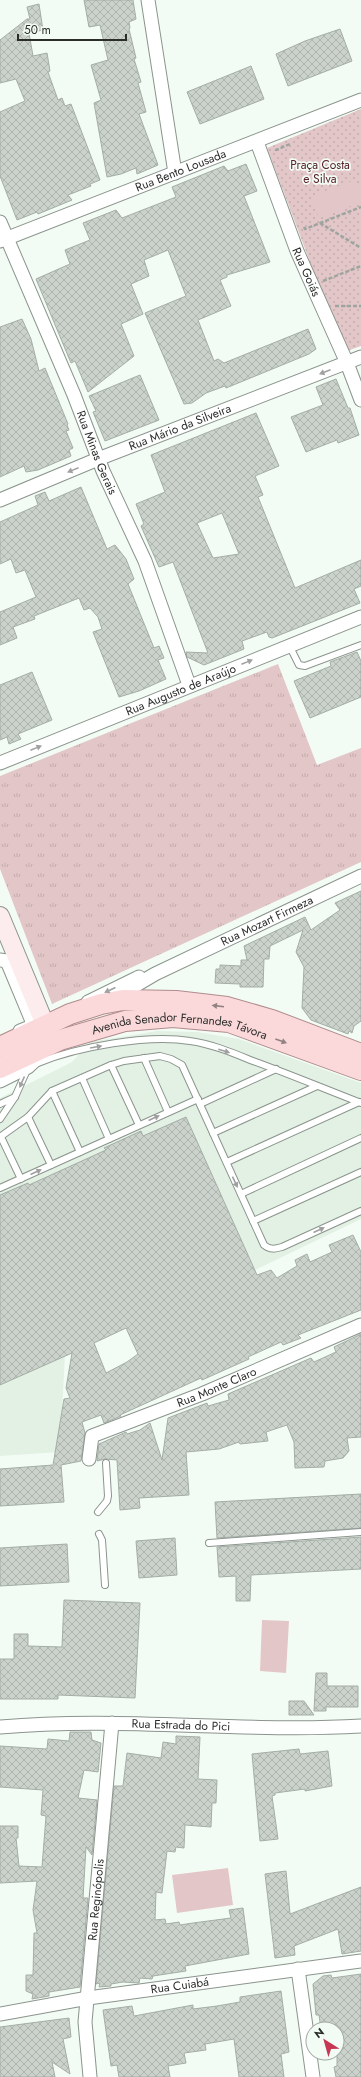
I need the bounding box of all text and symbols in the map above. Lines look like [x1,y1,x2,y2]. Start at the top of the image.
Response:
scale bar [18,16,126,42]
text: 50 m [24,21,51,39]
street label: Rua Bento Lousada [133,144,229,196]
park label: Praça Costa e Silva [290,156,350,188]
street label: Rua Goiás [287,244,325,300]
one-way arrow [318,369,330,375]
street label: Rua Mário da Silveira [126,399,234,455]
street label: Rua Minas Gerais [72,408,122,498]
one-way arrow [67,467,79,473]
street label: Rua Augusto de Araújo [123,659,239,720]
one-way arrow [242,659,254,665]
one-way arrow [31,745,43,751]
street label: Rua Mozart Firmeza [218,891,316,950]
one-way arrow [105,987,116,993]
one-way arrow [212,1002,224,1009]
street label: Avenida Senador Fernandes Távora [89,1008,270,1044]
one-way arrow [276,1038,288,1044]
one-way arrow [90,1044,103,1050]
one-way arrow [219,1048,231,1054]
one-way arrow [18,1077,24,1089]
one-way arrow [148,1115,160,1122]
one-way arrow [30,1169,41,1175]
one-way arrow [232,1176,238,1187]
one-way arrow [314,1227,325,1233]
street label: Rua Monte Claro [174,1362,260,1412]
street label: Rua Estrada do Pici [131,1715,230,1736]
street label: Rua Reginópolis [83,1858,109,1942]
street label: Rua Cuiabá [149,1973,210,1998]
north arrow [305,2021,345,2061]
text: N [311,2024,327,2042]

